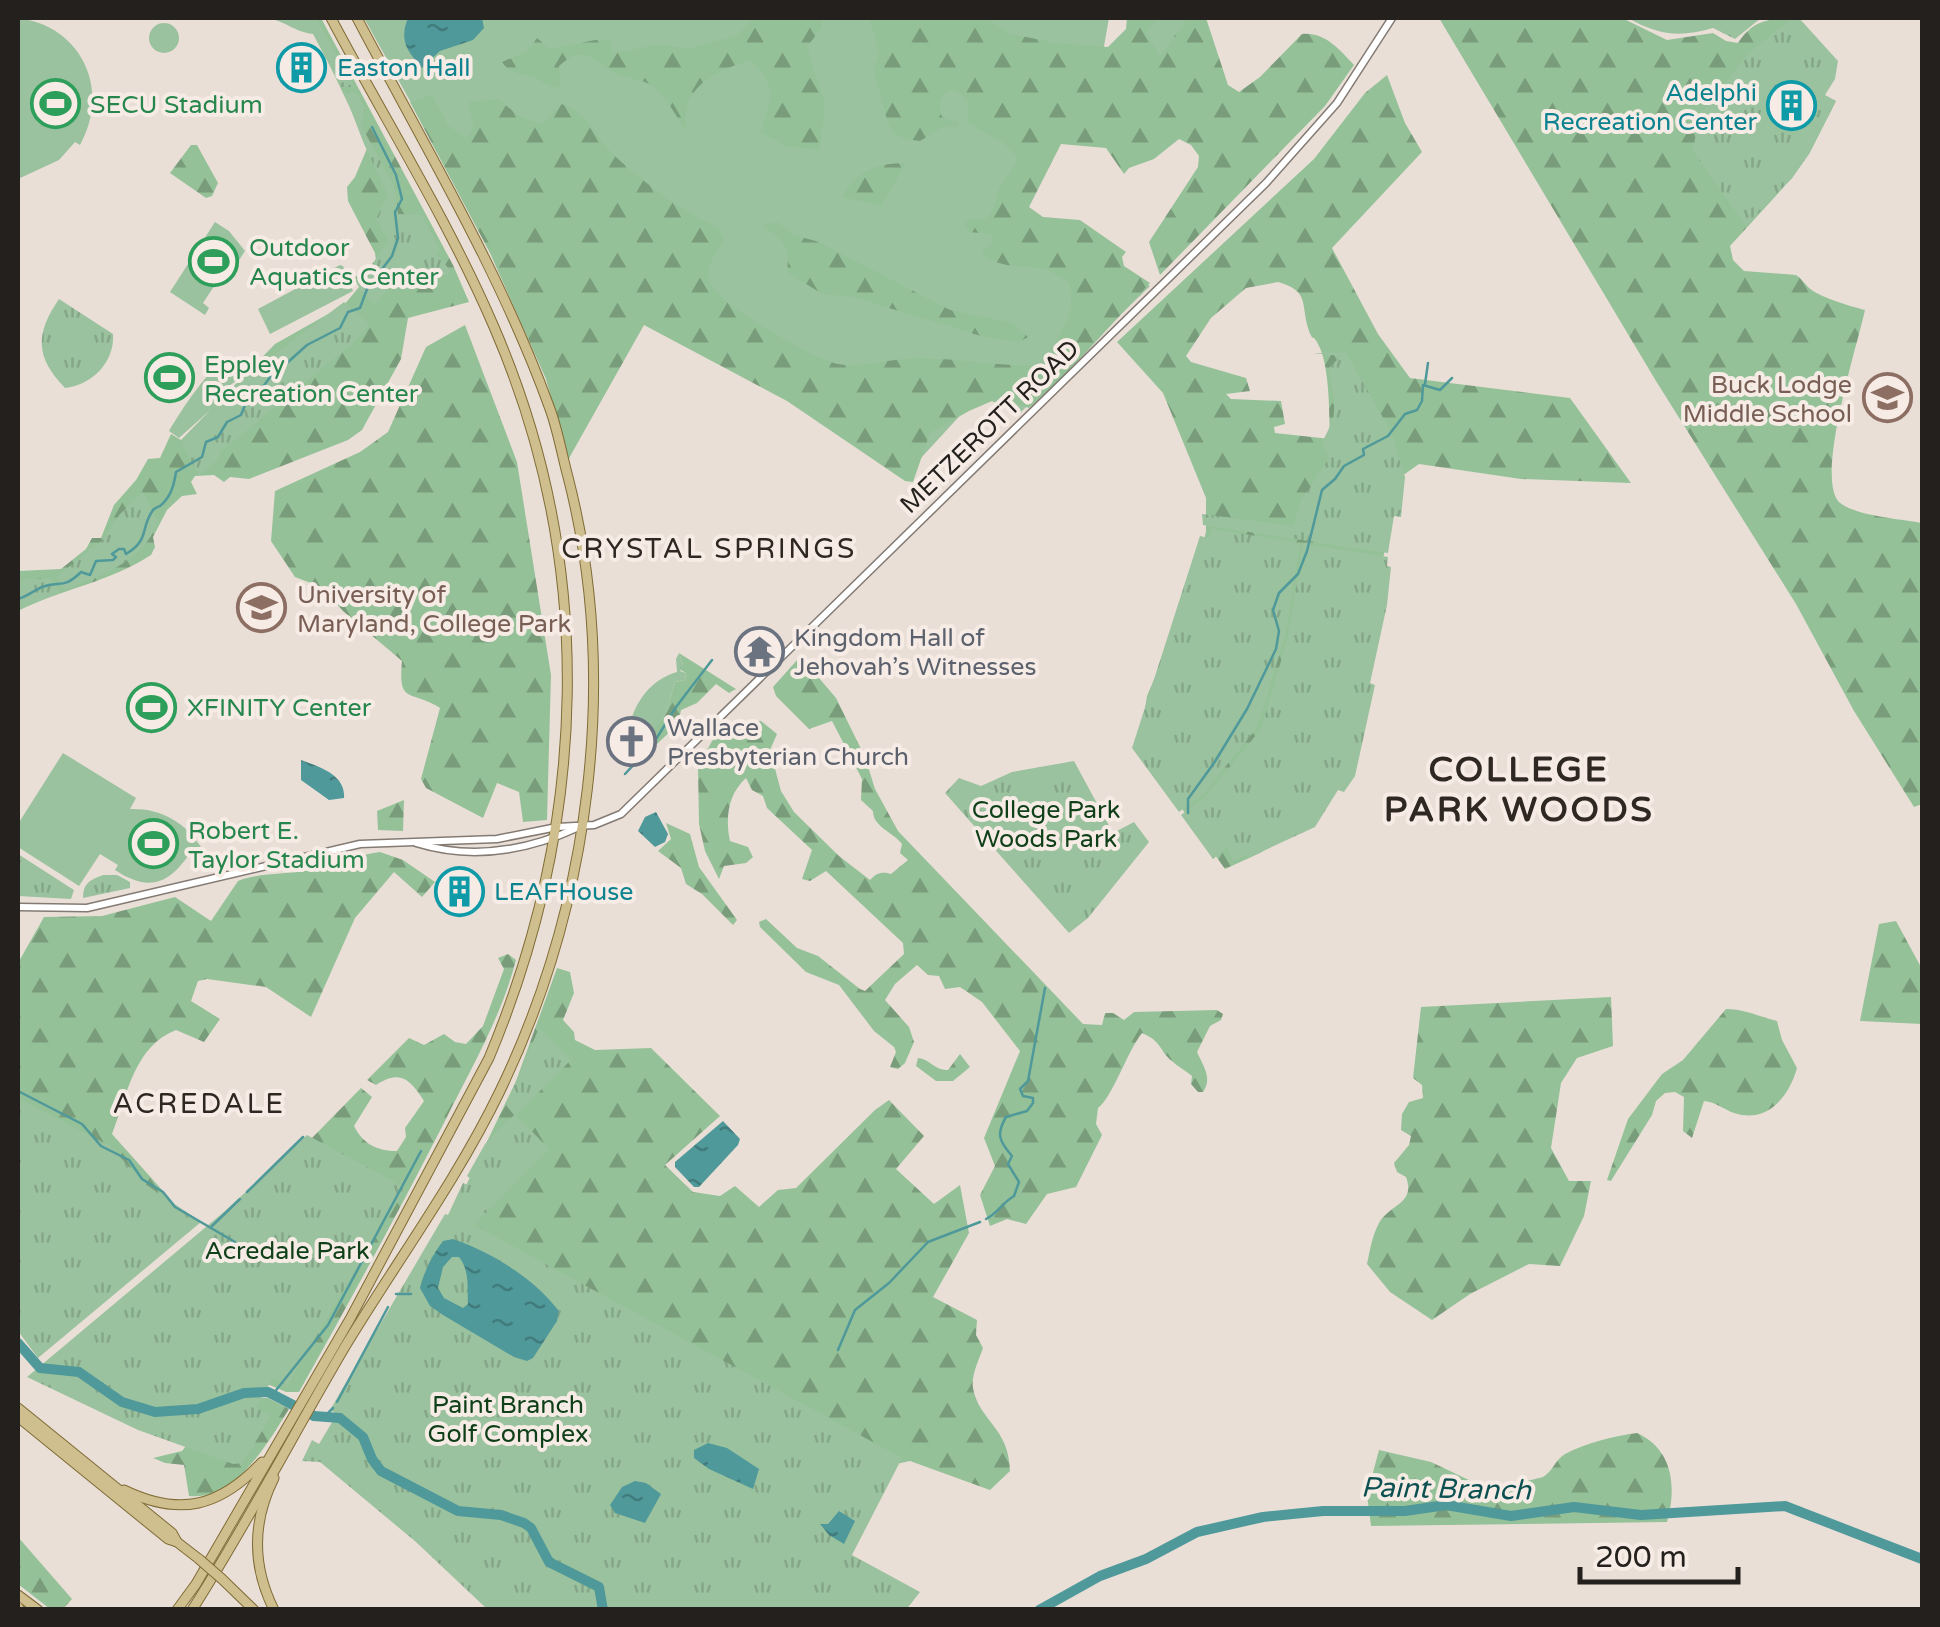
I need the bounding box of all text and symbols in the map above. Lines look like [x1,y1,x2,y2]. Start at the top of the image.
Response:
building icon: Easton Hall [276,41,328,93]
place label: Easton Hall [337,53,470,83]
sports icon: SECU Stadium [29,78,81,130]
place label: Adelphi Recreation Center [1543,78,1757,137]
building icon: Adelphi Recreation Center [1766,80,1818,132]
place label: SECU Stadium [90,90,263,120]
place label: Outdoor Aquatics Center [249,233,439,292]
sports icon: Outdoor Aquatics Center [188,235,240,287]
street label: METZEROTT ROAD [894,334,1085,520]
place label: Eppley Recreation Center [204,350,419,409]
sports icon: Eppley Recreation Center [143,352,195,404]
place label: Buck Lodge Middle School [1683,370,1852,429]
school or university icon: Buck Lodge Middle School [1861,372,1913,424]
district label: CRYSTAL SPRINGS [561,532,857,566]
place label: University of Maryland, College Park [297,580,571,639]
school or university icon: University of Maryland, College Park [236,582,288,634]
place label: Kingdom Hall of Jehovah’s Witnesses [794,623,1036,682]
temple icon: Kingdom Hall of Jehovah’s Witnesses [733,625,785,677]
sports icon: XFINITY Center [126,681,178,733]
place label: XFINITY Center [187,693,372,723]
place label: Wallace Presbyterian Church [667,713,909,772]
church icon: Wallace Presbyterian Church [606,715,658,767]
district label: COLLEGE PARK WOODS [1384,749,1654,831]
park label: College Park Woods Park [972,795,1120,854]
place label: Robert E. Taylor Stadium [188,816,365,875]
sports icon: Robert E. Taylor Stadium [127,818,179,870]
building icon: LEAFHouse [433,865,485,917]
place label: LEAFHouse [494,877,633,907]
district label: ACREDALE [112,1087,286,1121]
park label: Acredale Park [204,1236,370,1266]
park label: Paint Branch Golf Complex [427,1390,589,1449]
water label: Paint Branch [1361,1471,1532,1507]
scale bar [1580,1522,1738,1584]
text: 200 m [1595,1539,1687,1576]

